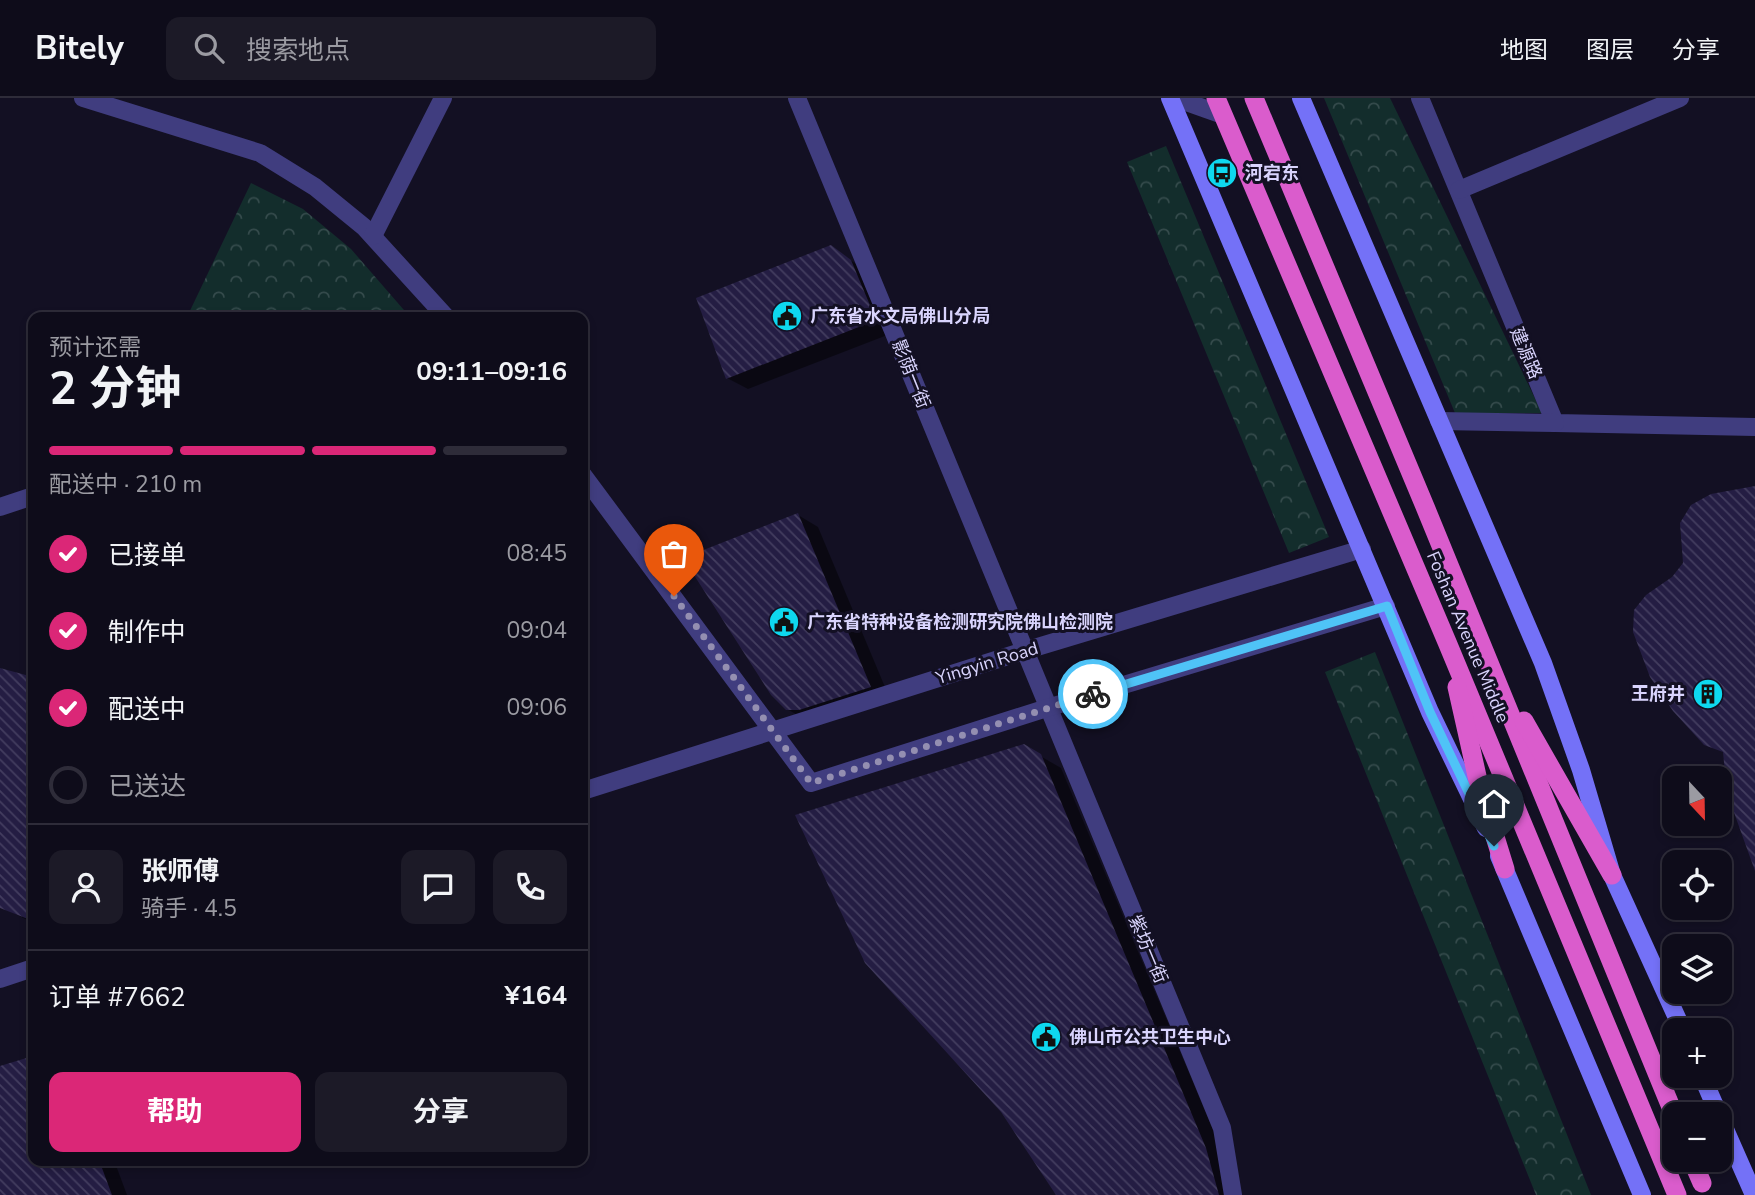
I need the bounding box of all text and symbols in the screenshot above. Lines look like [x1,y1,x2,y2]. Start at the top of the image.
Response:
search box [166,17,656,80]
text: Bitely [35,26,124,71]
icon: search [190,29,228,67]
text: 搜索地点 [246,33,350,68]
text: 地图 [1500,34,1548,66]
text: 图层 [1586,34,1634,66]
text: 分享 [1672,34,1720,66]
bus stop icon: 河宕东 [1205,156,1239,190]
place label: 河宕东 [1245,161,1299,185]
public building icon: 广东省水文局佛山分局 [770,299,804,333]
place label: 广东省水文局佛山分局 [810,304,990,328]
street label: 建源路 [1504,323,1548,383]
text: 预计还需 [49,332,141,363]
street label: 影荫一街 [886,336,936,412]
text: 09:11–09:16 [416,354,567,389]
text: 2 分钟 [49,357,181,420]
text: 配送中 · 210 m [49,469,202,500]
pin [644,524,704,596]
icon: check [49,535,87,573]
icon: bag [655,535,693,573]
text: 已接单 [108,538,186,573]
text: 08:45 [507,538,567,569]
street label: Foshan Avenue Middle [1421,548,1515,726]
public building icon: 广东省特种设备检测研究院佛山检测院 [767,605,801,639]
place label: 广东省特种设备检测研究院佛山检测院 [807,610,1113,634]
icon: check [49,612,87,650]
text: 制作中 [108,615,186,650]
text: 09:04 [507,615,567,646]
street label: Yingyin Road [932,636,1041,690]
courier [1058,659,1128,729]
icon: bike [1074,675,1112,713]
building icon: 王府井 [1691,677,1725,711]
place label: 王府井 [1631,682,1685,706]
icon: check [49,689,87,727]
text: 配送中 [108,692,186,727]
text: 09:06 [507,692,567,723]
north arrow [1662,766,1732,836]
map controls [1662,766,1732,1172]
text: 已送达 [108,769,186,804]
pin [1464,774,1524,846]
icon: home [1475,785,1513,823]
button: person [49,850,123,924]
button: chat [401,850,475,924]
button: phone [493,850,567,924]
button: locate [1662,850,1732,920]
text: 张师傅 [141,854,219,889]
text: 骑手 · 4.5 [141,893,237,924]
street label: 紫坊一街 [1123,911,1173,987]
button: layers [1662,934,1732,1004]
text: ¥164 [505,978,567,1013]
text: 订单 #7662 [49,980,186,1015]
button: + [1662,1018,1732,1088]
public building icon: 佛山市公共卫生中心 [1029,1020,1063,1054]
place label: 佛山市公共卫生中心 [1069,1025,1231,1049]
button: 帮助 [49,1072,301,1152]
button: 分享 [315,1072,567,1152]
button: − [1662,1102,1732,1172]

